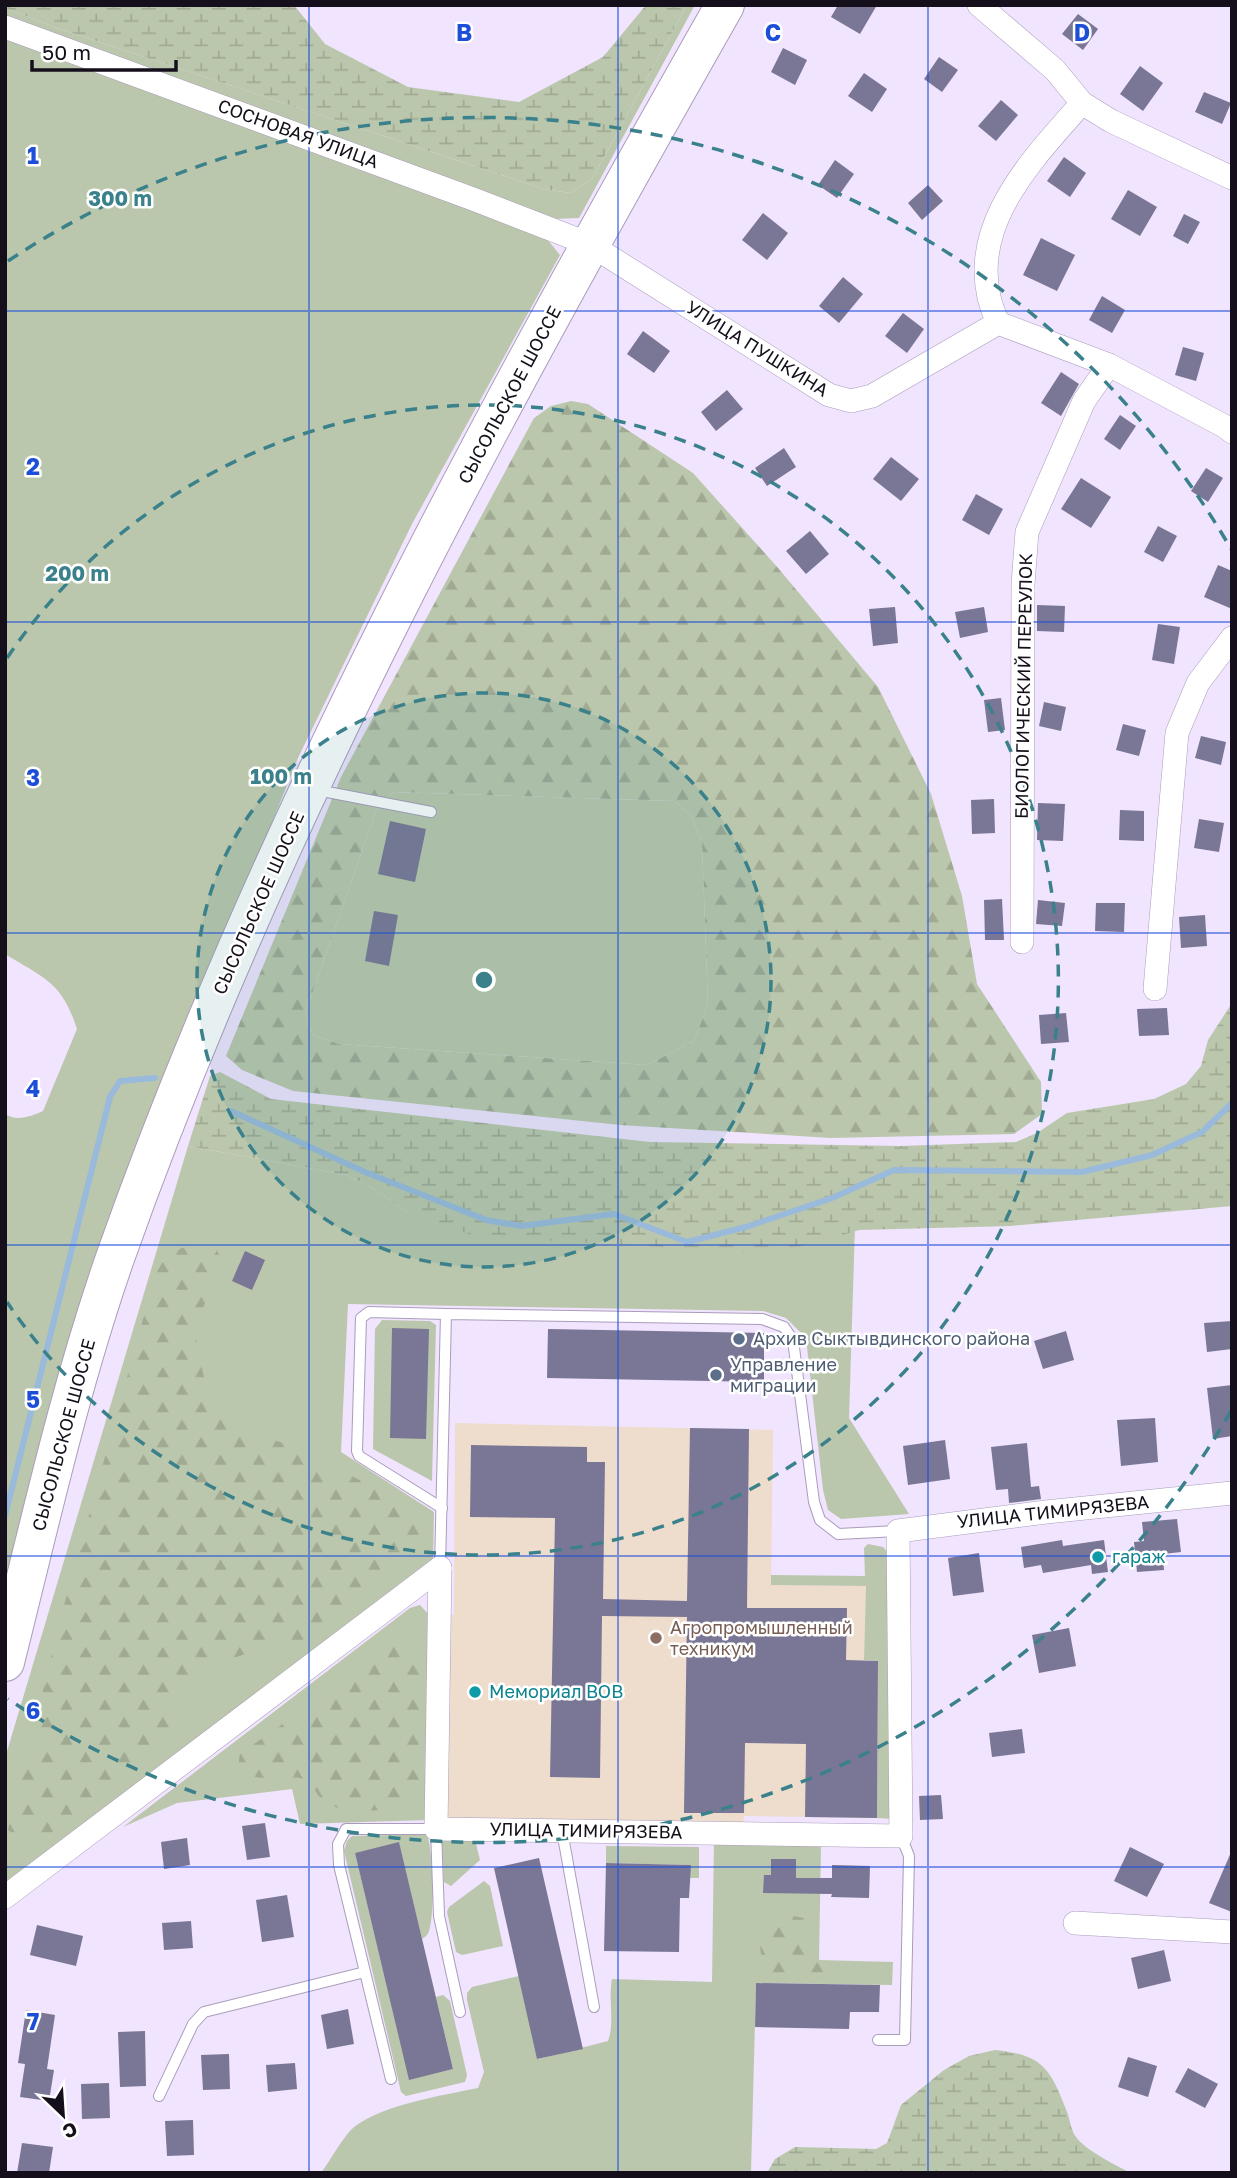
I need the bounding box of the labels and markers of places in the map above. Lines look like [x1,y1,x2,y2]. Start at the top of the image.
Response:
centre of rings [472,968,496,992]
place label: Архив Сыктывдинского района [753,1327,1030,1349]
marker: Архив Сыктывдинского района [731,1331,747,1347]
place label: Управление миграции [730,1353,837,1396]
marker: Управление миграции [708,1367,724,1383]
place label: гараж [1112,1545,1166,1567]
marker: гараж [1090,1549,1106,1565]
place label: Агропромышленный техникум [670,1616,853,1659]
marker: Агропромышленный техникум [648,1630,664,1646]
place label: Мемориал ВОВ [489,1680,623,1702]
marker: Мемориал ВОВ [467,1684,483,1700]

